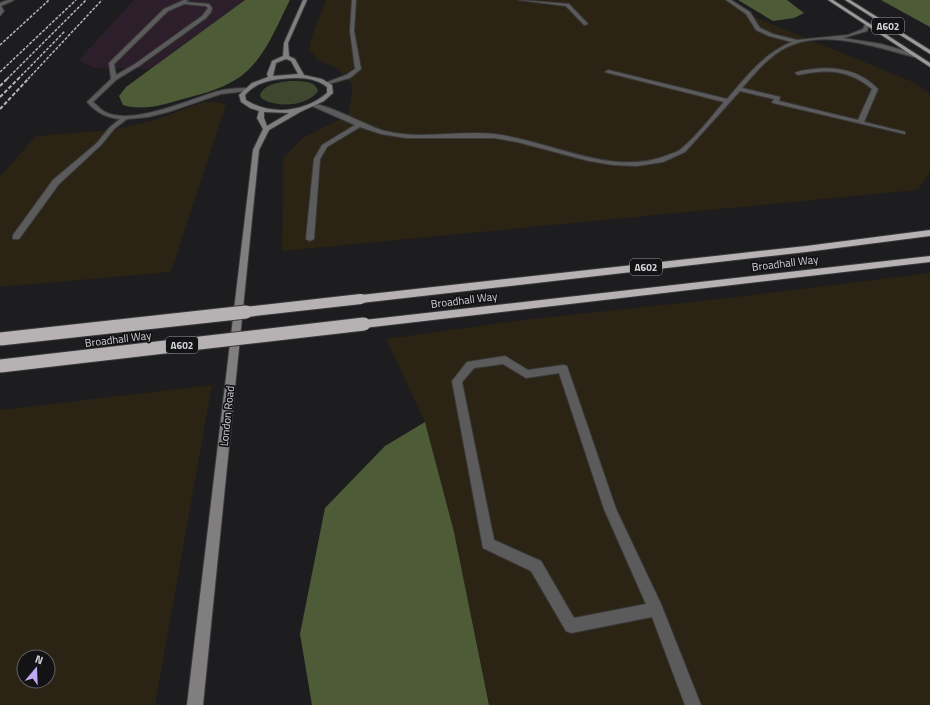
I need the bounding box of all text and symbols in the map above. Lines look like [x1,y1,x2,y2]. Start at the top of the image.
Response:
road number: A602 [872,18,904,34]
street label: Broadhall Way [751,251,820,275]
road number: A602 [630,259,662,275]
street label: Broadhall Way [430,288,499,312]
street label: Broadhall Way [84,327,153,351]
road number: A602 [166,337,198,353]
street label: London Road [216,385,238,447]
north arrow [16,649,56,689]
text: N [33,651,45,668]

